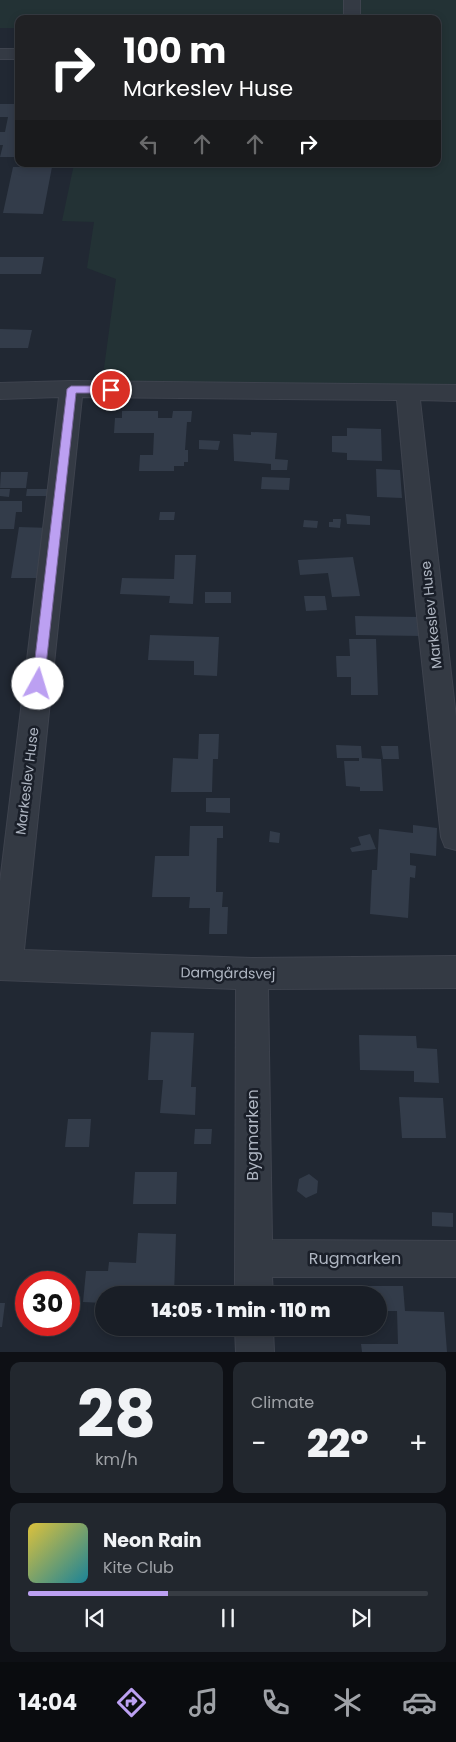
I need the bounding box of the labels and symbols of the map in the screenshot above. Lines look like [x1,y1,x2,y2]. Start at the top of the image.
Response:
pin [90,369,132,411]
street label: Markeslev Huse [415,560,447,670]
position arrow [11,657,63,709]
street label: Markeslev Huse [10,726,44,836]
street label: Damgårdsvej [180,962,276,984]
street label: Bygmarken [241,1089,264,1181]
street label: Rugmarken [309,1247,401,1270]
speed limit sign: 30 [15,1271,80,1336]

